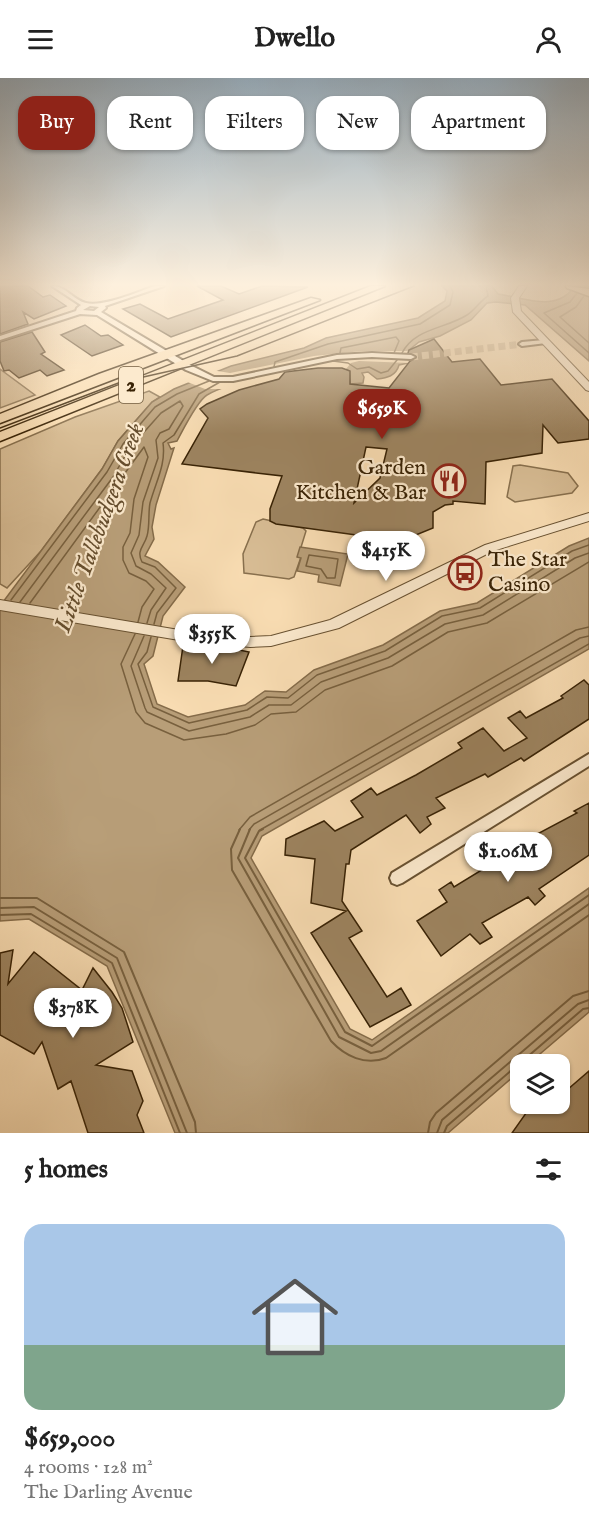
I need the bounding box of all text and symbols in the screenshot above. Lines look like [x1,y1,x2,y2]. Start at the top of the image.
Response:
text: Dwello [254,22,335,56]
icon: menu [24,23,57,56]
icon: person [532,23,565,56]
chip: Buy [18,96,95,150]
chip: Rent [107,96,193,150]
chip: Filters [205,96,304,150]
chip: New [316,96,399,150]
chip: Apartment [411,96,546,150]
road number: 2 [119,367,143,403]
pin: $659K [340,389,424,440]
text: $659K [357,396,407,421]
water label: Little Tallebudgera Creek [47,419,152,638]
place label: Garden Kitchen & Bar [296,454,426,507]
restaurant icon: Garden Kitchen & Bar [431,463,467,499]
pin: $415K [344,531,428,582]
text: $415K [361,538,411,563]
place label: The Star Casino [488,546,567,599]
bus stop icon: The Star Casino [447,555,483,591]
pin: $355K [170,614,254,665]
text: $355K [188,621,236,646]
pin: $1.06M [459,832,557,883]
text: $1.06M [478,839,538,864]
pin: $378K [31,988,115,1039]
text: $378K [48,995,98,1020]
map controls [510,1054,570,1114]
button: layers [510,1054,570,1114]
text: 5 homes [24,1153,108,1186]
icon: filters [532,1153,565,1186]
icon: home [241,1263,349,1371]
text: $659,000 [24,1422,115,1455]
text: 4 rooms · 128 m² [24,1455,153,1480]
text: The Darling Avenue [24,1480,193,1505]

